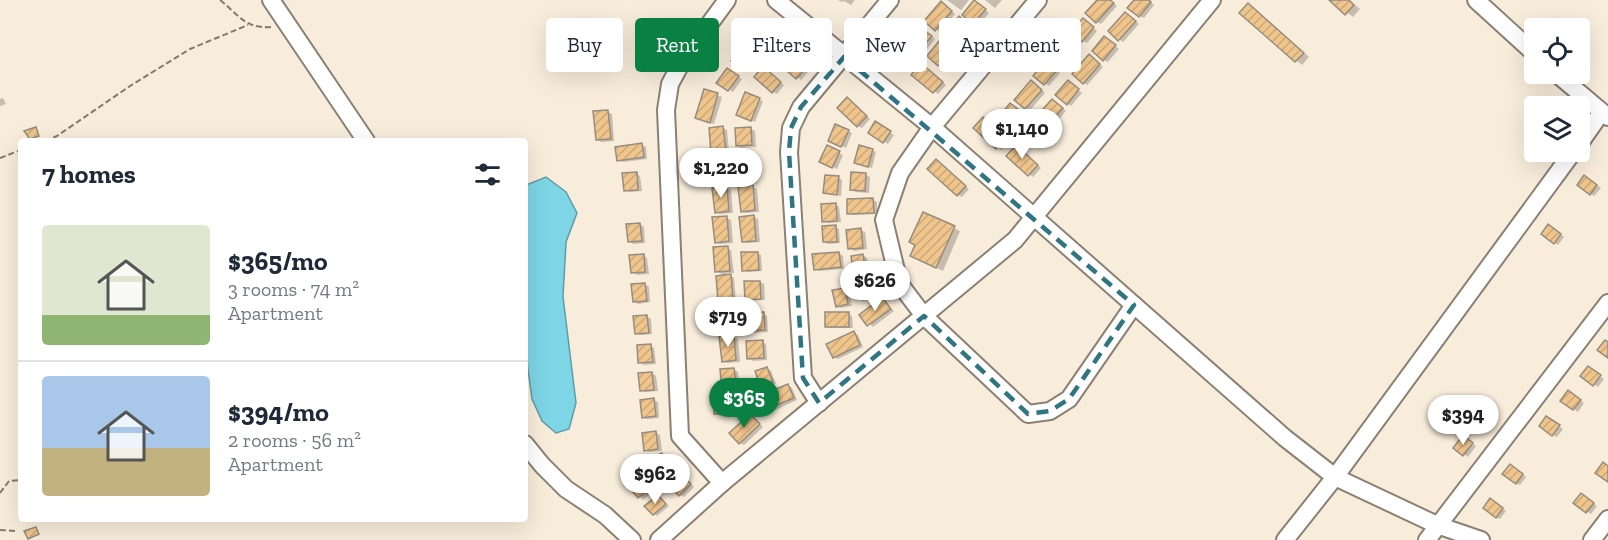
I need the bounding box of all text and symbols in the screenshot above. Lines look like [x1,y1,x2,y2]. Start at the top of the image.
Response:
chip: Buy [546,18,623,72]
chip: Rent [635,18,719,72]
chip: Filters [731,18,832,72]
chip: New [844,18,927,72]
chip: Apartment [939,18,1081,72]
map controls [1524,18,1590,162]
button: locate [1524,18,1590,84]
button: layers [1524,96,1590,162]
pin: $1,140 [973,109,1071,160]
text: $1,140 [995,116,1049,140]
pin: $1,220 [672,148,770,199]
text: $1,220 [693,155,749,179]
text: 7 homes [42,158,136,190]
icon: filters [471,158,504,191]
text: $365/mo [228,245,328,277]
icon: home [90,249,162,321]
pin: $626 [839,261,911,312]
text: $626 [854,268,896,292]
text: 3 rooms · 74 m² [228,277,359,301]
pin: $719 [692,297,764,348]
text: Apartment [228,301,323,325]
text: $719 [709,304,747,328]
pin: $365 [708,378,780,429]
text: $365 [723,385,765,409]
pin: $394 [1427,395,1499,446]
text: $394/mo [228,396,329,428]
icon: home [90,400,162,472]
text: $394 [1442,402,1484,426]
text: 2 rooms · 56 m² [228,428,361,452]
text: Apartment [228,452,323,476]
pin: $962 [619,454,691,505]
text: $962 [634,461,676,485]

